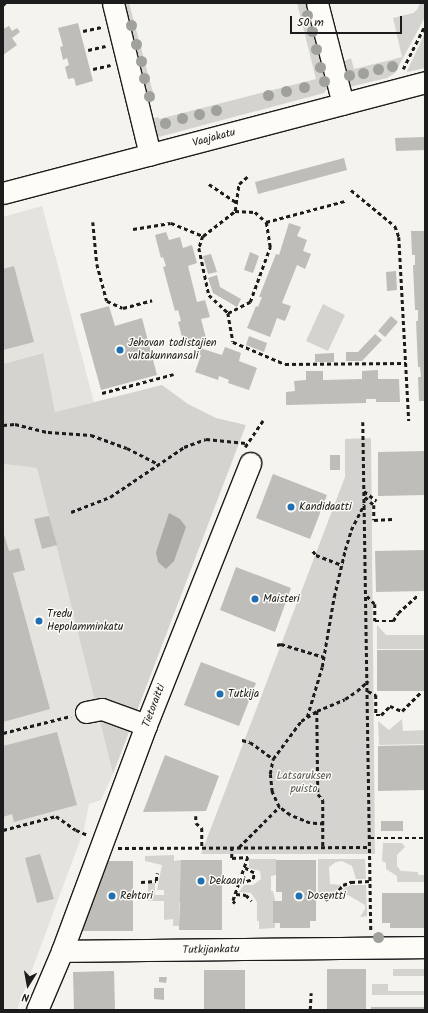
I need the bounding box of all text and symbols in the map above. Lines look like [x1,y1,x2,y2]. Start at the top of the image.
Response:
scale bar [292,8,404,34]
text: 50 m [297,13,324,32]
street label: Vaajakatu [191,126,237,150]
place label: Jehovan todistajien valtakunnansali [128,337,217,363]
marker: Jehovan todistajien valtakunnansali [115,345,125,355]
place label: Kandidaatti [299,500,352,514]
marker: Kandidaatti [286,502,296,512]
place label: Maisteri [263,592,300,606]
marker: Maisteri [250,594,260,604]
place label: Tredu Hepolamminkatu [47,608,123,634]
marker: Tredu Hepolamminkatu [34,616,44,626]
street label: Tietoraitti [140,683,168,729]
place label: Tutkija [228,687,259,701]
marker: Tutkija [215,689,225,699]
park label: Latsaruksen puisto [277,770,331,796]
place label: Dekaani [209,874,245,888]
marker: Dekaani [196,876,206,886]
place label: Rehtori [120,889,153,903]
place label: Dosentti [307,889,346,903]
marker: Rehtori [107,891,117,901]
marker: Dosentti [294,891,304,901]
street label: Tutkijankatu [182,943,240,957]
north arrow [8,965,48,1005]
text: N [21,987,31,1006]

